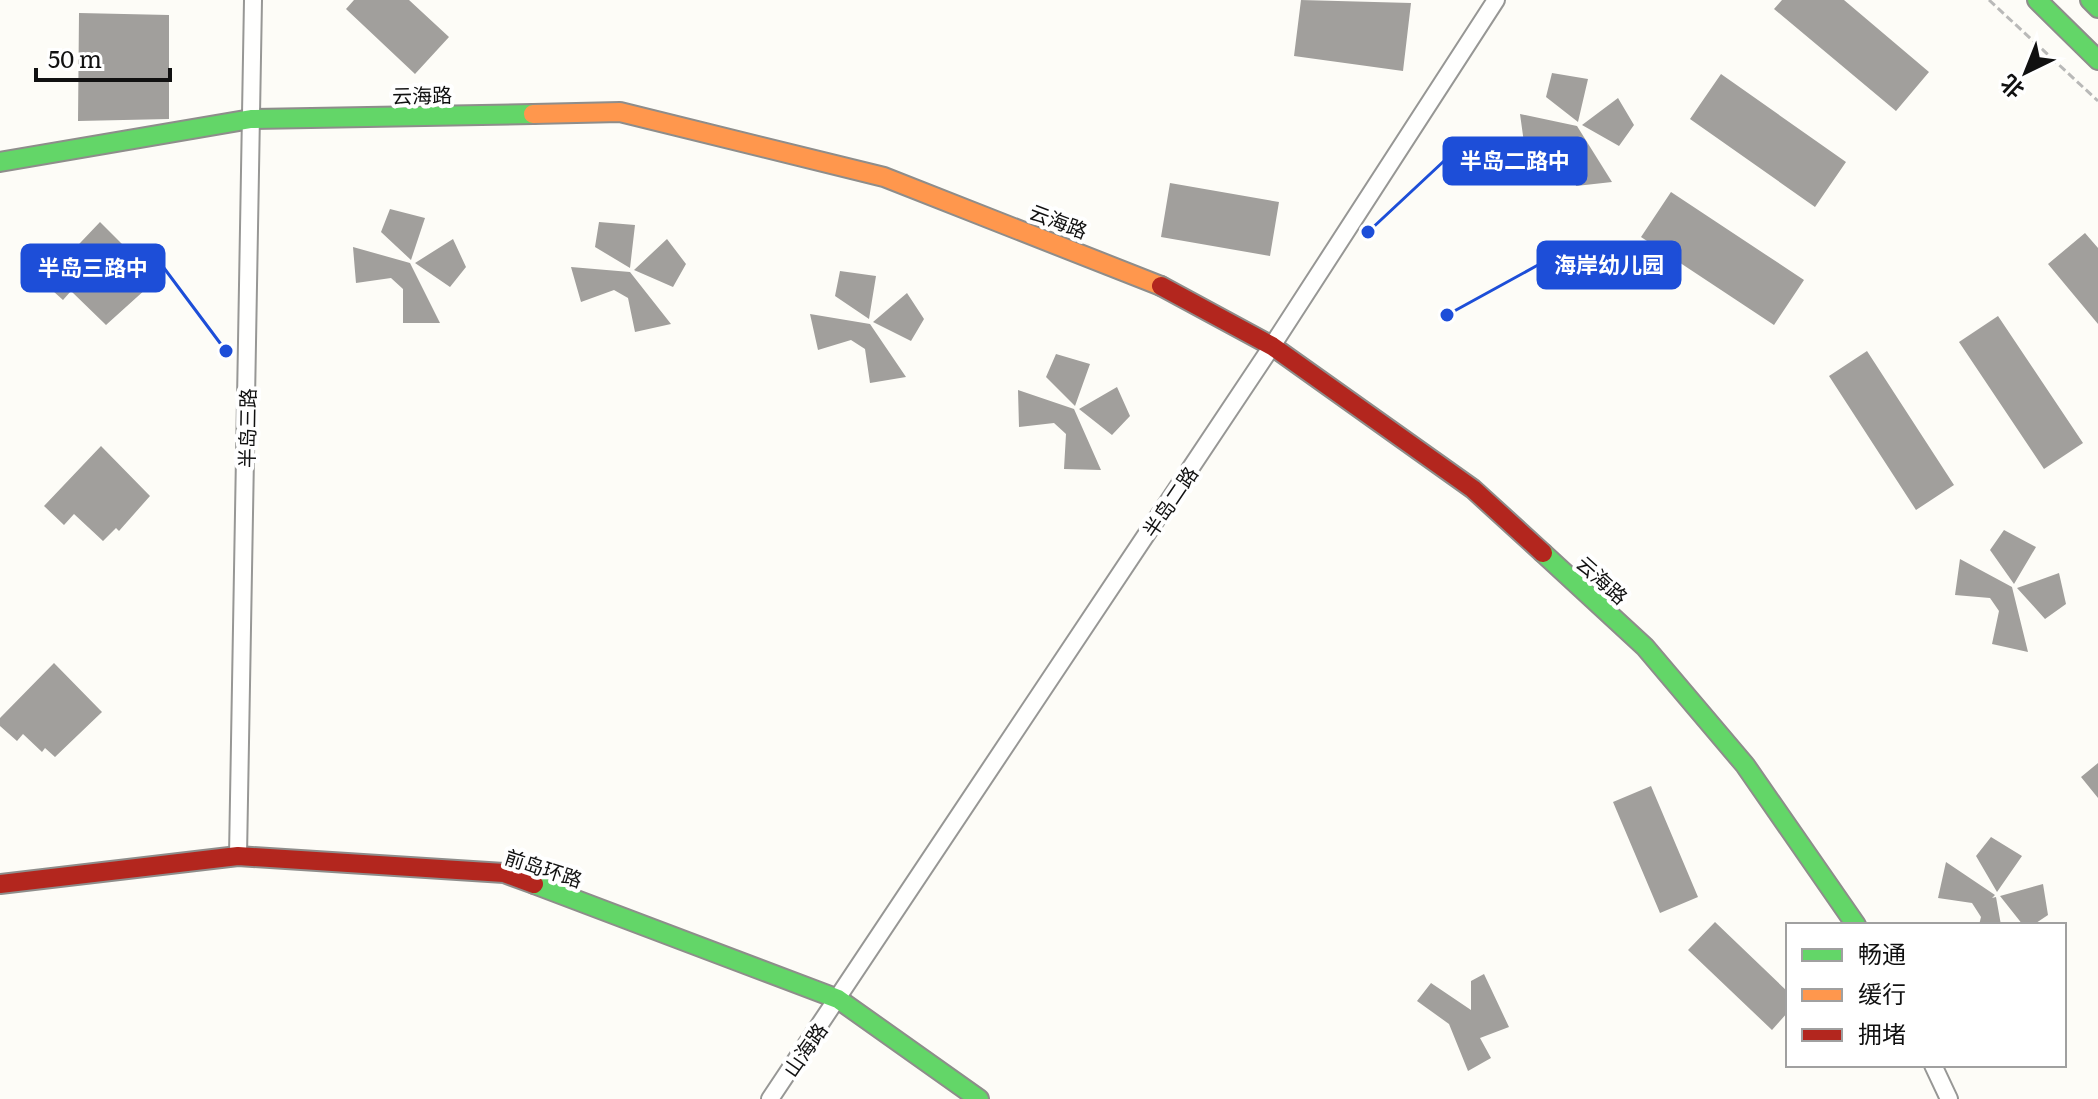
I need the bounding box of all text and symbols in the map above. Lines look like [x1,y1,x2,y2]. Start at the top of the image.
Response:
scale bar [36,32,170,82]
north arrow [1986,32,2066,112]
text: 50 m [48,40,102,75]
text: 北 [1992,68,2031,107]
street label: 云海路 [392,78,452,110]
callout: 半岛二路中 [1444,138,1586,184]
text: 半岛二路中 [1460,143,1570,176]
street label: 云海路 [1026,195,1092,245]
callout: 海岸幼儿园 [1538,242,1680,288]
callout: 半岛三路中 [22,245,164,291]
text: 海岸幼儿园 [1554,247,1664,280]
text: 半岛三路中 [38,250,148,283]
street label: 半岛三路 [230,388,262,468]
street label: 半岛二路 [1134,459,1204,543]
street label: 云海路 [1571,548,1635,610]
street label: 前岛环路 [501,840,587,894]
legend [1786,923,2066,1067]
text: 畅通 [1858,935,1906,970]
text: 缓行 [1858,975,1906,1010]
text: 拥堵 [1858,1015,1906,1050]
street label: 山海路 [775,1016,833,1082]

